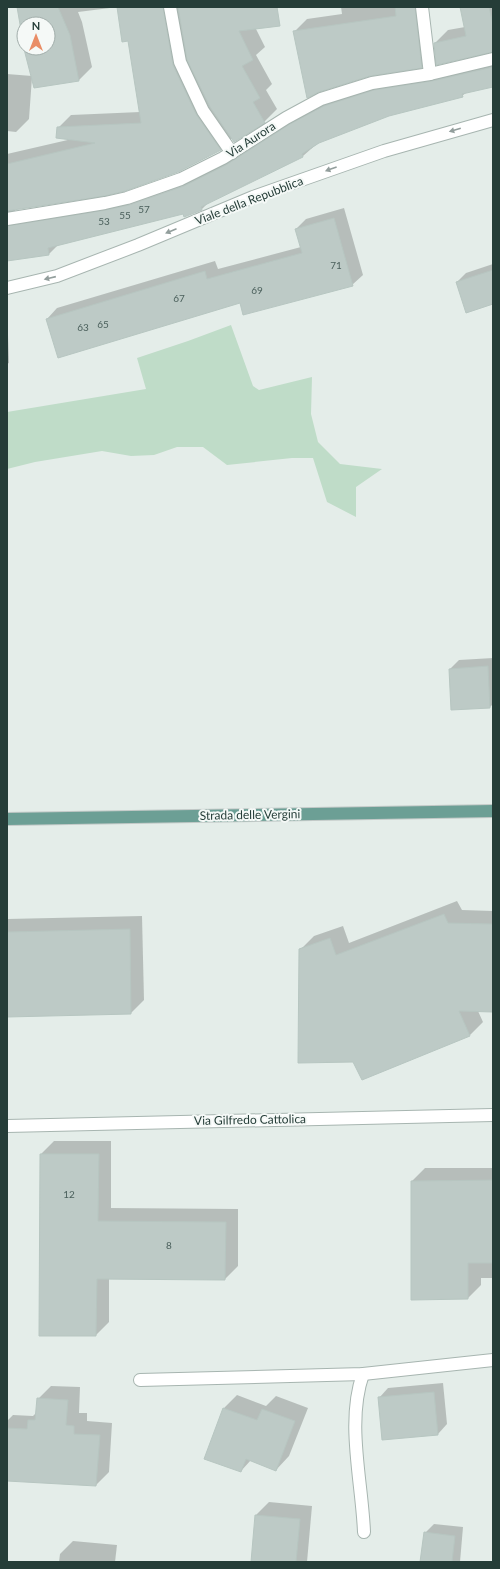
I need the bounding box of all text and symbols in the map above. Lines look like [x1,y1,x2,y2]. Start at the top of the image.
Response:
north arrow [16,16,56,56]
text: N [32,19,40,32]
street label: Via Aurora [223,118,278,161]
one-way arrow [449,127,461,133]
one-way arrow [325,167,337,173]
street label: Viale della Repubblica [193,173,305,228]
house number: 57 [138,203,150,215]
house number: 55 [119,209,131,221]
house number: 53 [98,215,110,227]
one-way arrow [165,229,177,235]
house number: 71 [330,259,342,271]
one-way arrow [43,275,56,281]
house number: 69 [251,284,263,296]
house number: 67 [173,292,185,304]
house number: 65 [97,318,109,330]
house number: 63 [77,321,89,333]
street label: Strada delle Vergini [200,806,301,823]
street label: Via Gilfredo Cattolica [194,1111,306,1128]
house number: 12 [63,1188,75,1200]
house number: 8 [166,1239,172,1251]

